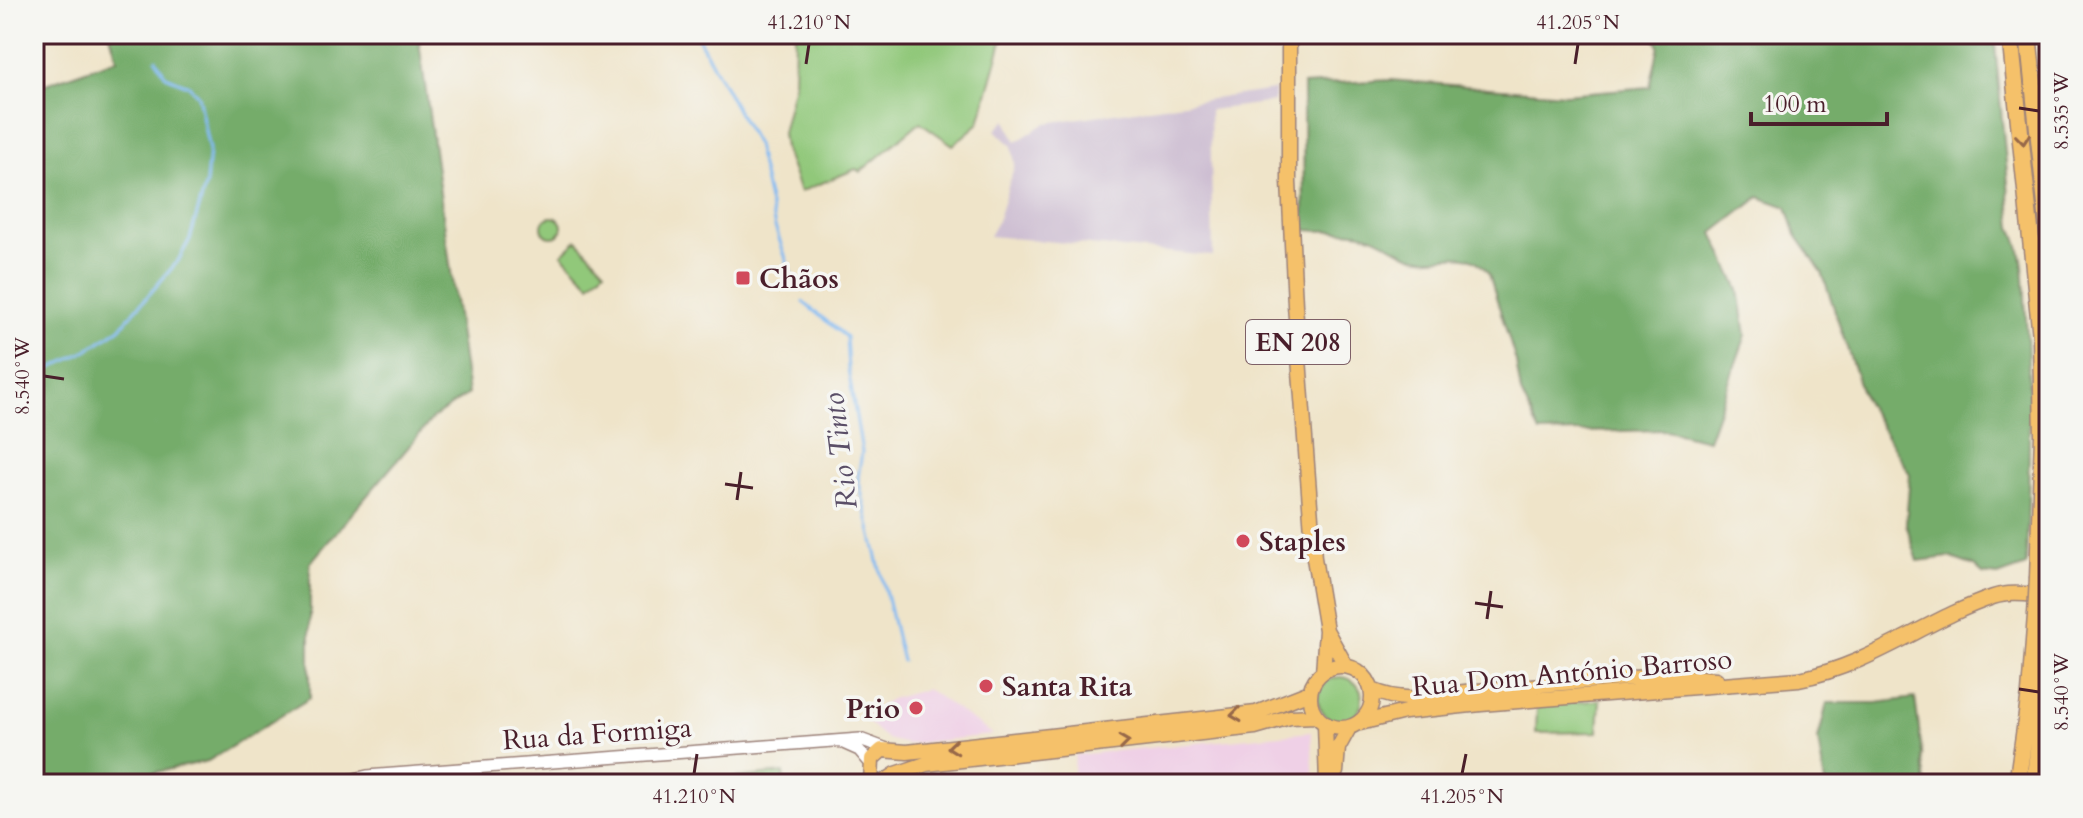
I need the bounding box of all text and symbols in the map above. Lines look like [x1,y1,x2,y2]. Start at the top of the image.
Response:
text: 41.210°N [767,9,851,36]
text: 41.205°N [1536,9,1620,36]
text: 8.535°W [2048,71,2075,150]
scale bar [1751,76,1887,126]
text: 100 m [1763,88,1827,121]
one-way arrow [2014,133,2031,146]
place label: Chãos [759,260,839,298]
marker: Chãos [734,269,752,287]
road number: EN 208 [1246,320,1350,364]
text: 8.540°W [9,336,36,415]
water label: Rio Tinto [813,390,868,512]
place label: Staples [1259,523,1346,561]
marker: Staples [1234,532,1252,550]
street label: Rua Dom António Barroso [1411,640,1734,706]
text: 8.540°W [2048,652,2075,731]
place label: Santa Rita [1002,668,1132,706]
marker: Santa Rita [977,677,995,695]
place label: Prio [846,690,900,728]
marker: Prio [907,699,925,717]
one-way arrow [1230,706,1243,723]
street label: Rua da Formiga [501,708,693,760]
one-way arrow [1118,733,1131,750]
one-way arrow [946,738,959,755]
text: 41.210°N [652,783,736,810]
text: 41.205°N [1420,783,1504,810]

